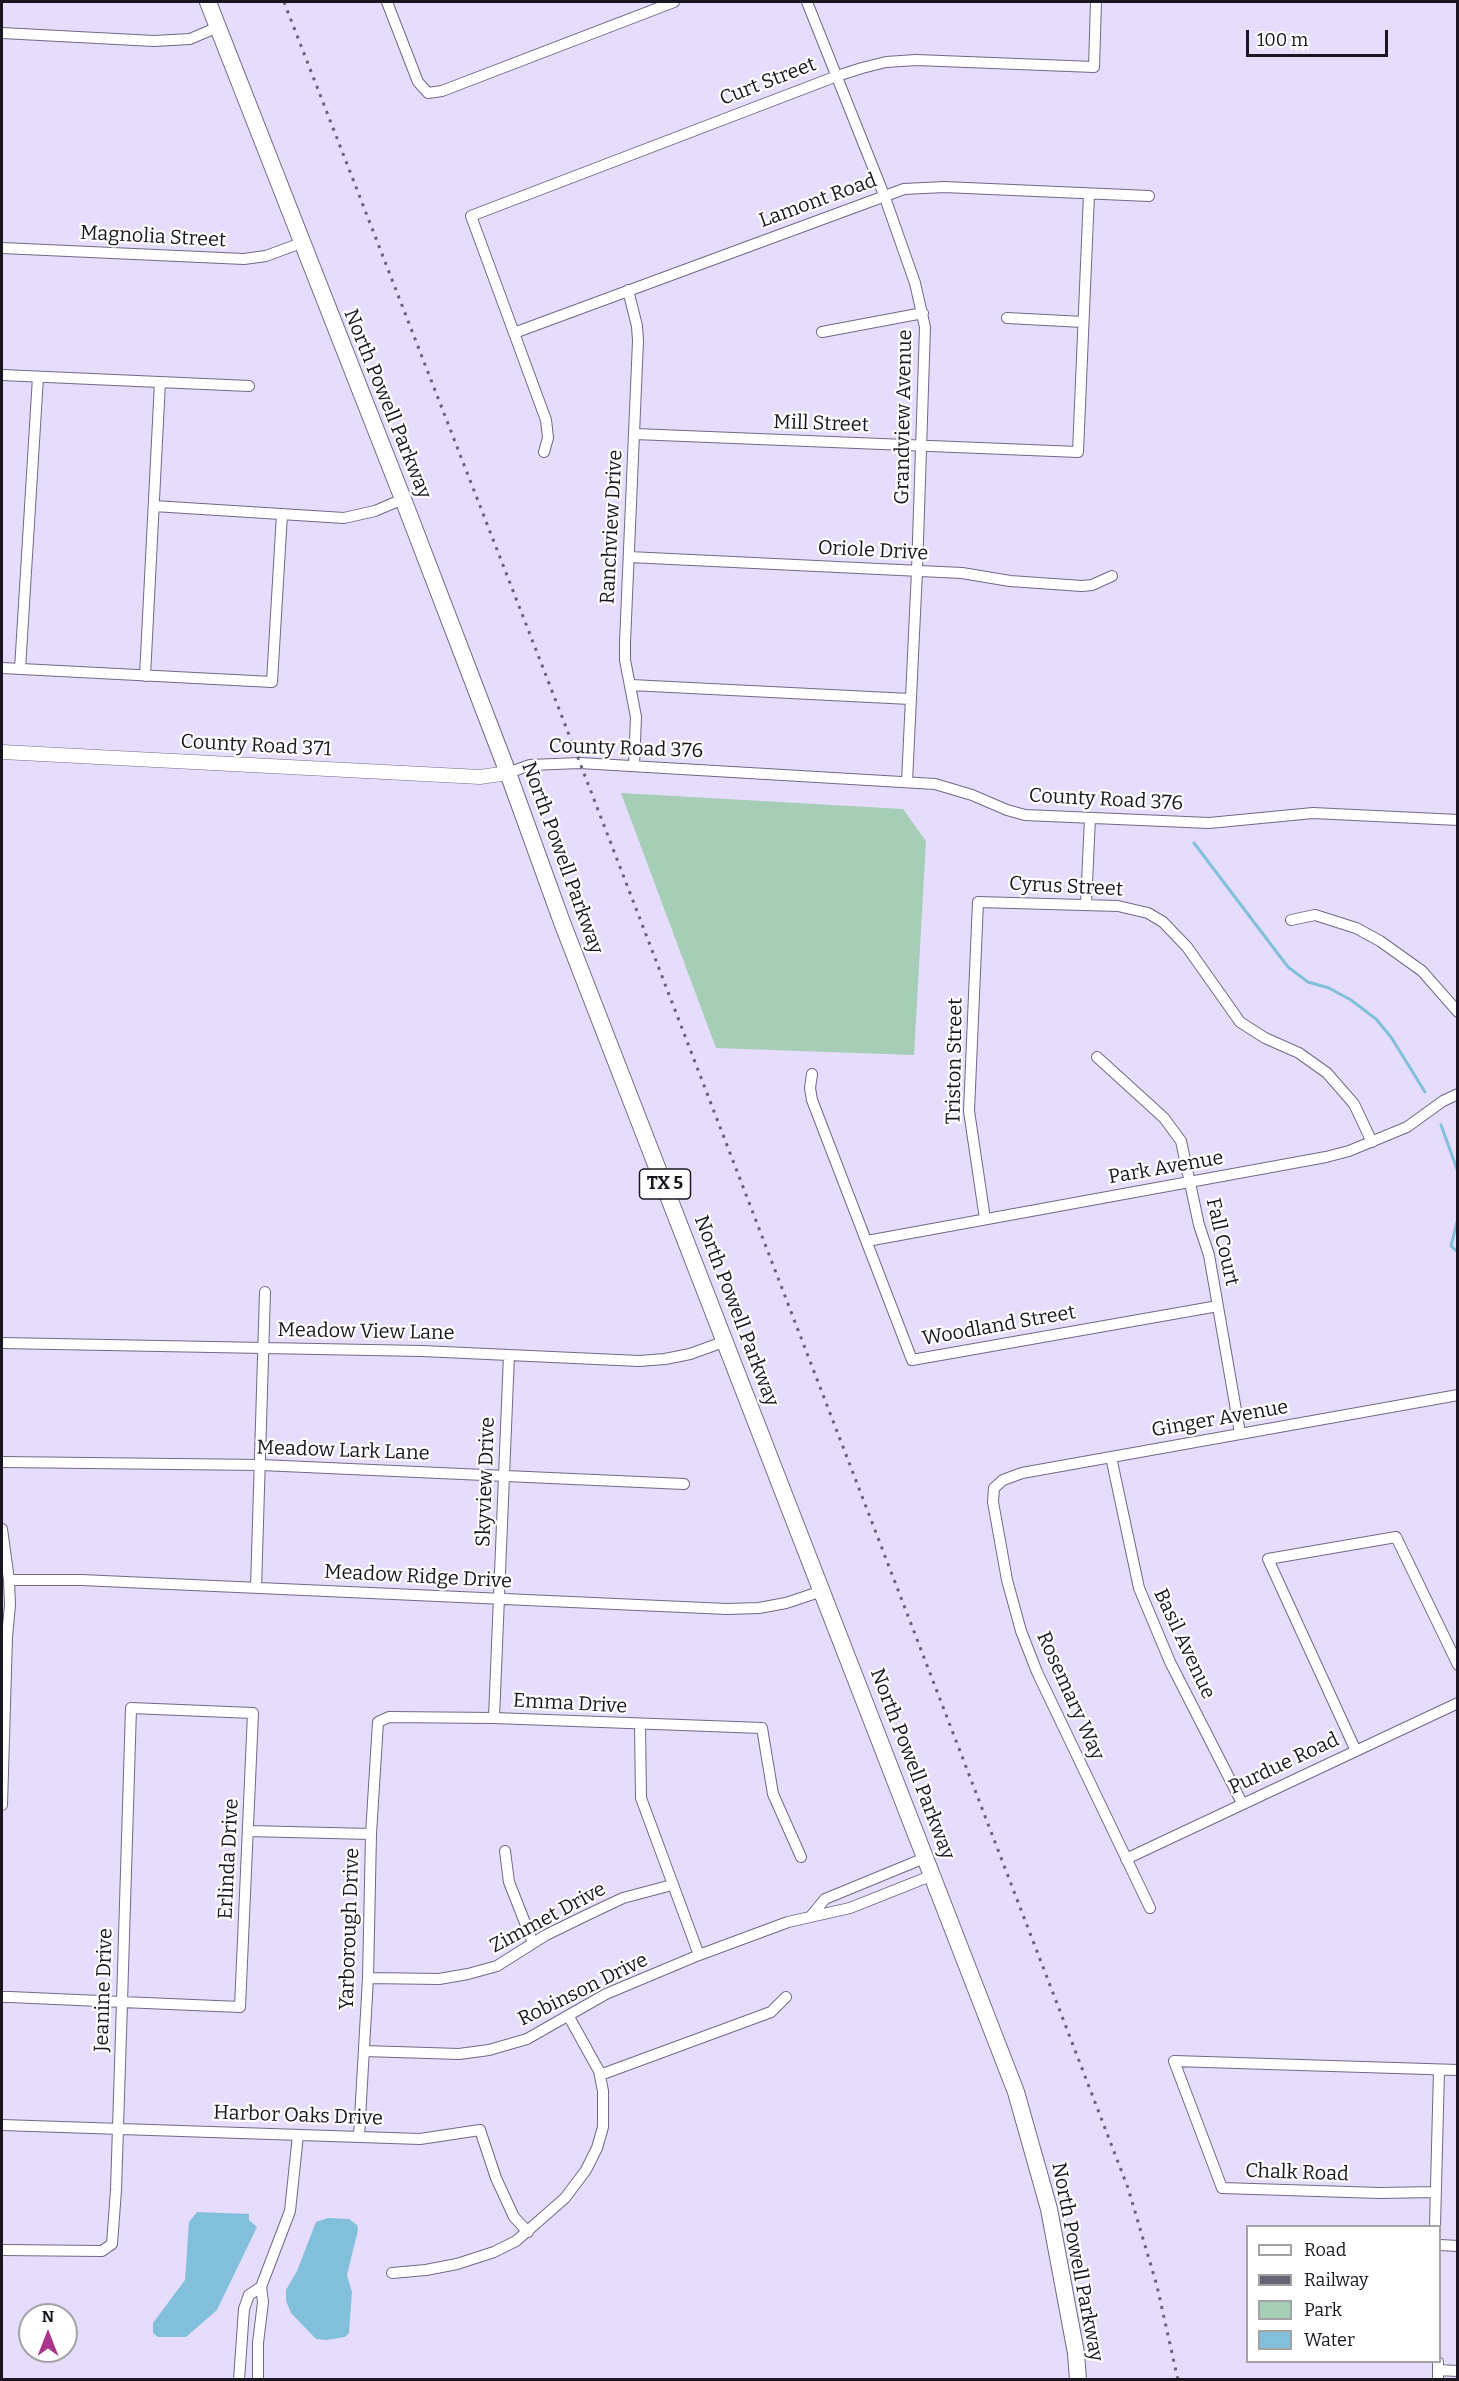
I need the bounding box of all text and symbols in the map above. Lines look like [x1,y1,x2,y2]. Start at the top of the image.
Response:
scale bar [1249,18,1392,56]
text: 100 m [1257,29,1308,51]
street label: Curt Street [716,53,820,111]
street label: Lamont Road [756,169,880,233]
street label: Magnolia Street [79,221,227,253]
street label: North Powell Parkway [338,306,436,502]
street label: Grandview Avenue [890,329,918,505]
street label: Mill Street [773,410,869,438]
street label: Ranchview Drive [596,449,628,605]
street label: Oriole Drive [817,536,929,566]
street label: County Road 371 [180,730,332,762]
street label: County Road 376 [548,734,704,764]
street label: North Powell Parkway [516,759,608,957]
street label: County Road 376 [1028,784,1184,816]
street label: Cyrus Street [1008,872,1124,902]
street label: Triston Street [942,997,968,1125]
street label: Park Avenue [1107,1146,1225,1190]
road number: TX 5 [640,1169,690,1199]
street label: Fall Court [1200,1196,1244,1288]
street label: North Powell Parkway [689,1212,783,1410]
street label: Woodland Street [920,1301,1078,1351]
street label: Meadow View Lane [277,1318,455,1346]
street label: Ginger Avenue [1150,1395,1290,1443]
street label: Skyview Drive [472,1416,500,1548]
street label: Meadow Lark Lane [256,1436,430,1466]
street label: Meadow Ridge Drive [323,1560,513,1594]
street label: Basil Avenue [1148,1585,1220,1703]
street label: Rosemary Way [1031,1628,1109,1764]
street label: North Powell Parkway [865,1665,959,1863]
street label: Emma Drive [512,1689,628,1719]
street label: Purdue Road [1225,1728,1343,1800]
street label: Erlinda Drive [214,1798,244,1920]
street label: Yarborough Drive [335,1847,365,2011]
street label: Zimmet Drive [486,1877,610,1959]
street label: Jeanine Drive [90,1928,118,2052]
street label: Robinson Drive [514,1948,652,2032]
street label: Harbor Oaks Drive [213,2101,383,2131]
street label: Chalk Road [1245,2159,1349,2187]
street label: North Powell Parkway [1046,2160,1108,2364]
legend [1246,2225,1441,2363]
text: Road [1304,2239,1346,2261]
text: Railway [1304,2269,1368,2291]
text: Park [1304,2299,1342,2321]
north arrow [18,2303,78,2363]
text: N [42,2307,54,2326]
text: Water [1304,2329,1355,2351]

